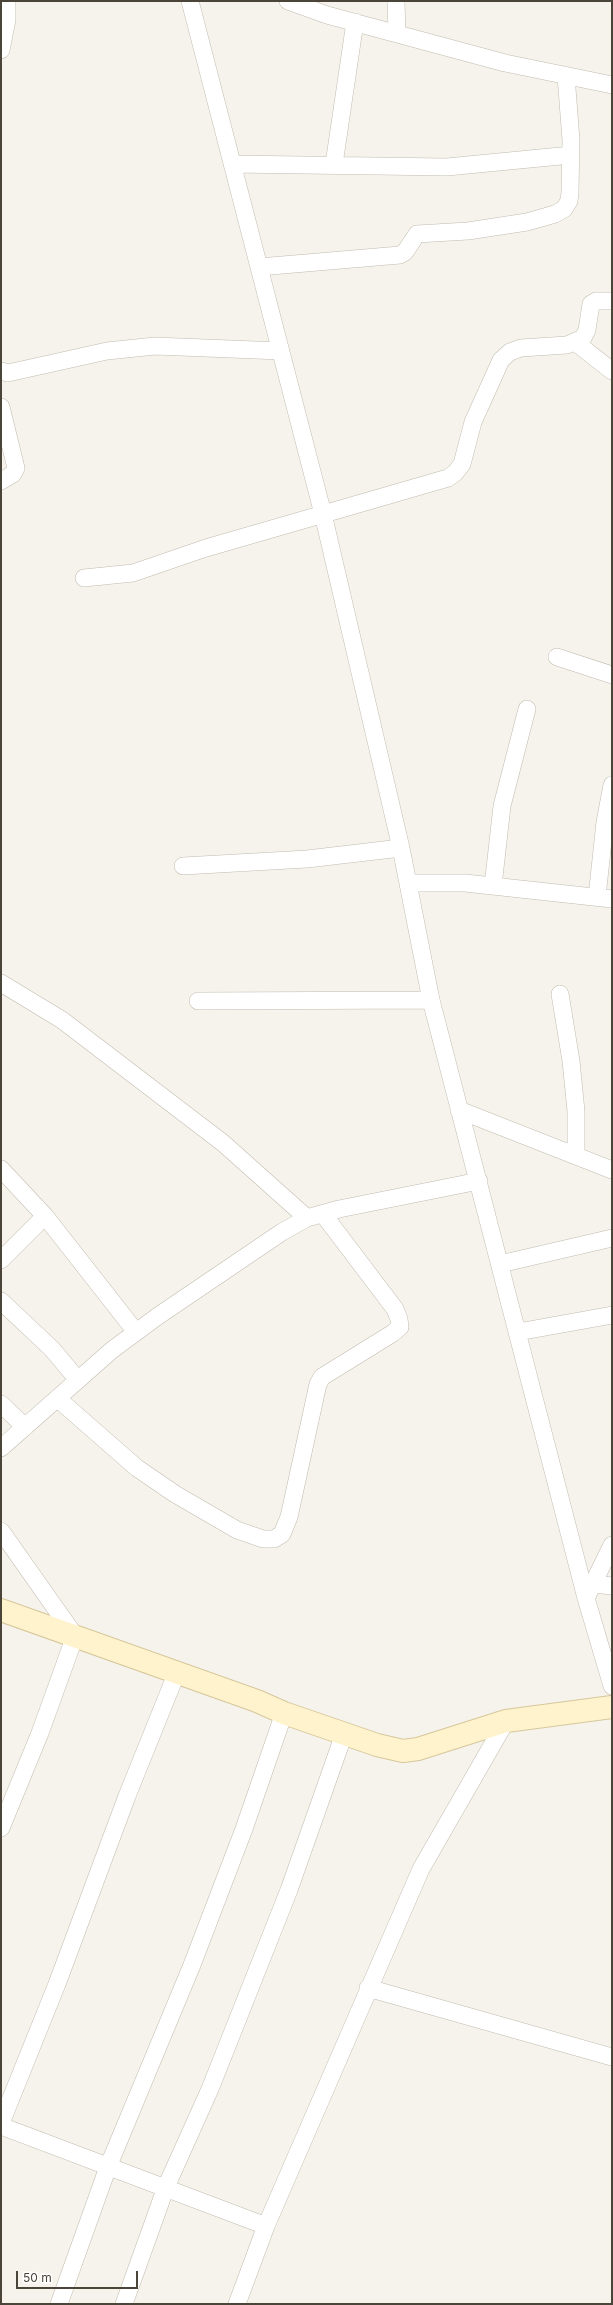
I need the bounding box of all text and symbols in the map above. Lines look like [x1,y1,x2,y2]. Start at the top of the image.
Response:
scale bar [18,2263,140,2289]
text: 50 m [23,2270,52,2285]

